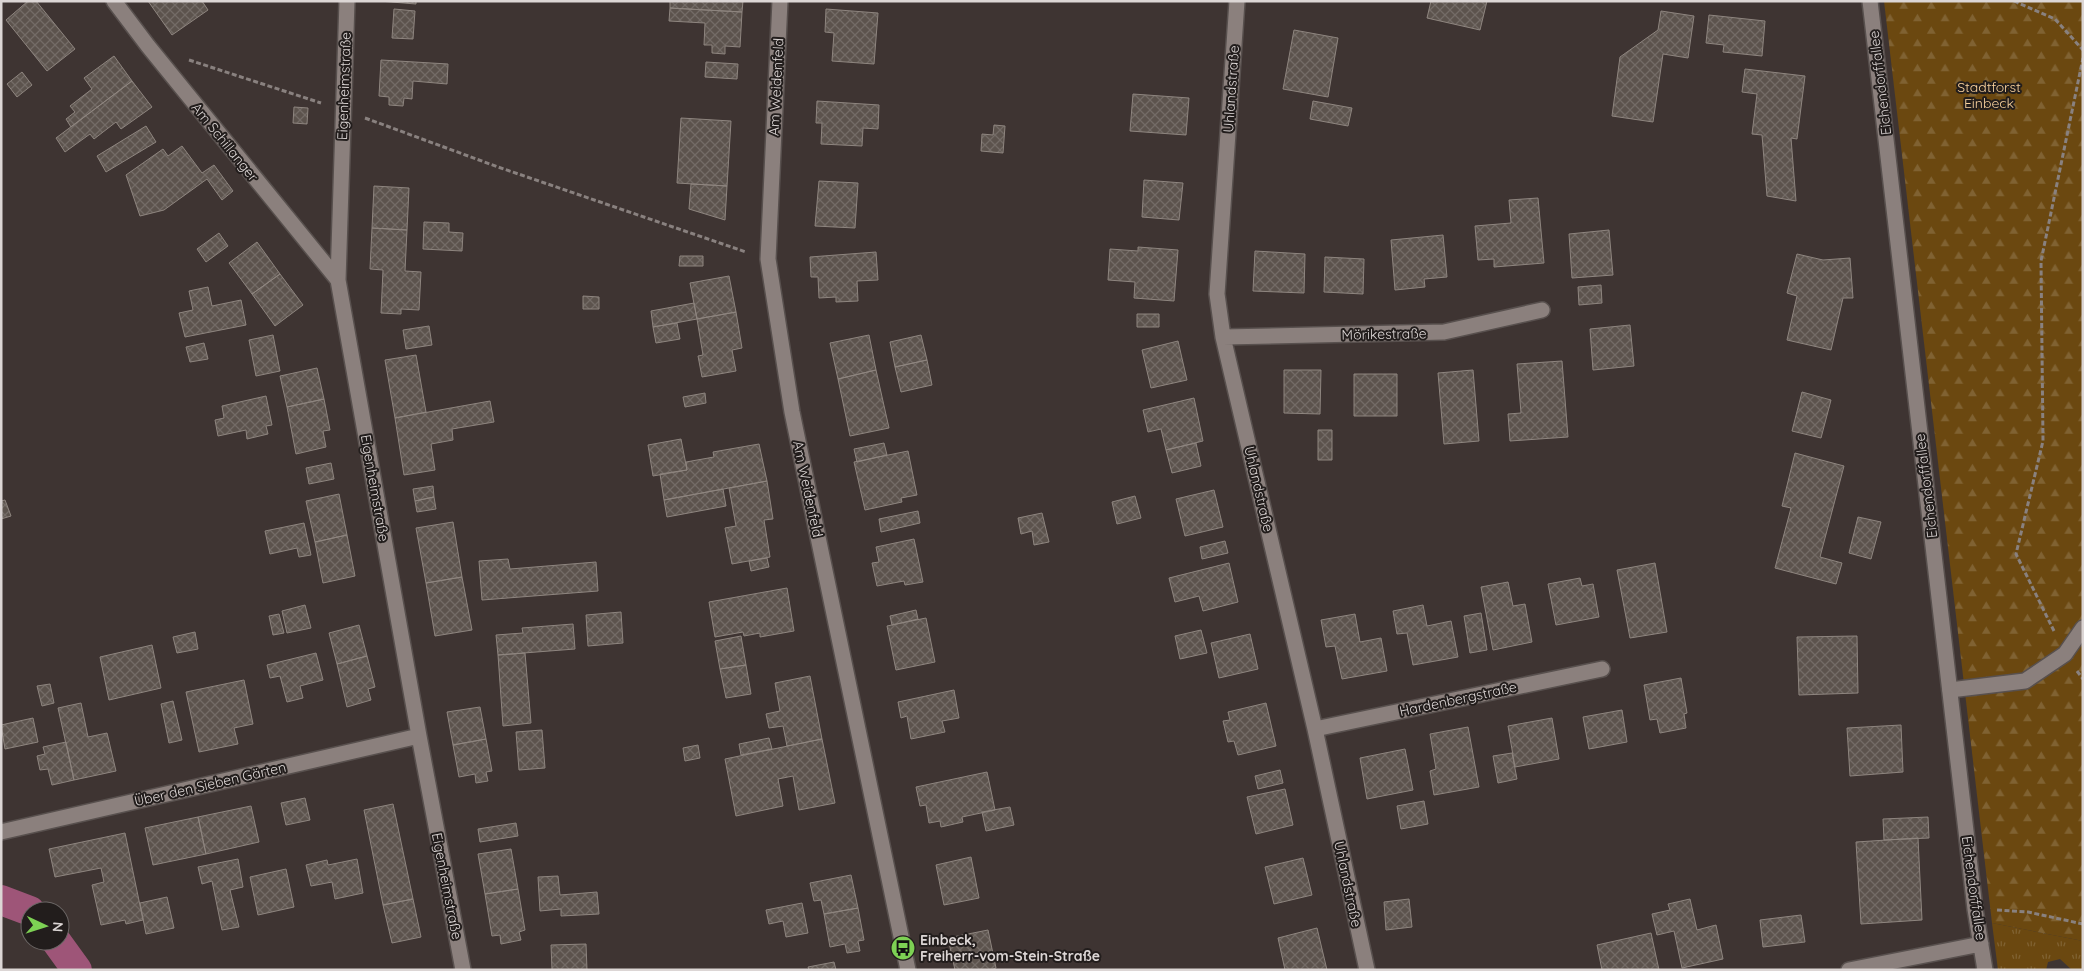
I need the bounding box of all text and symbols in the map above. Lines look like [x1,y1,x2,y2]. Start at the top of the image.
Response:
street label: Eichendorffallee [1865,30,1895,136]
street label: Eigenheimstraße [333,31,355,141]
street label: Am Weidenfeld [764,37,788,137]
street label: Uhlandstraße [1219,45,1243,133]
park label: Stadtforst Einbeck [1957,78,2021,112]
street label: Am Schillanger [188,99,263,186]
street label: Mörikestraße [1341,324,1427,344]
street label: Eigenheimstraße [357,433,393,543]
street label: Eichendorffallee [1911,433,1941,539]
street label: Am Weidenfeld [789,439,827,539]
street label: Uhlandstraße [1240,444,1278,534]
street label: Hardenbergstraße [1398,678,1519,720]
street label: Über den Sieben Gärten [132,758,288,810]
street label: Eigenheimstraße [428,831,466,941]
street label: Eichendorffallee [1958,835,1990,941]
street label: Uhlandstraße [1330,839,1366,929]
north arrow [20,901,70,951]
text: N [49,921,67,933]
place label: Einbeck, Freiherr-vom-Stein-Straße [920,931,1100,965]
bus stop icon: Einbeck, Freiherr-vom-Stein-Straße [890,935,916,961]

